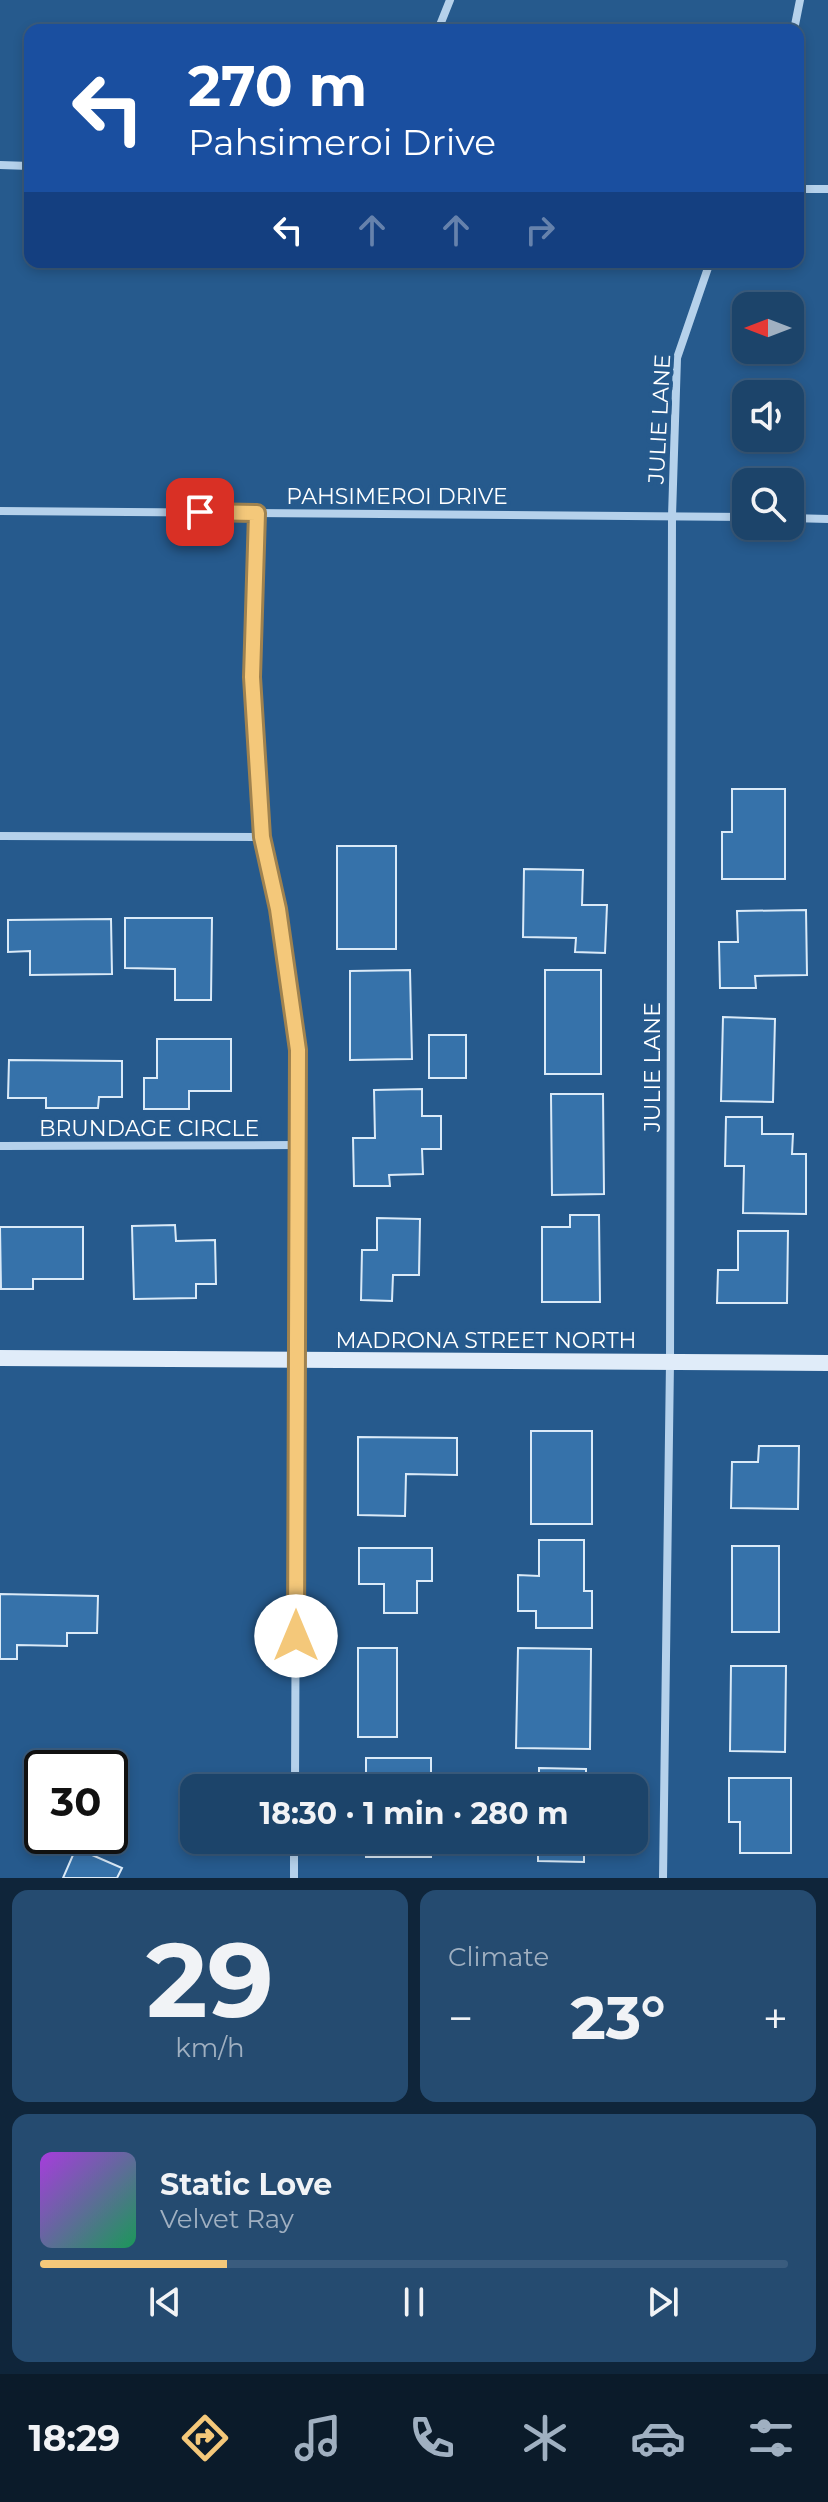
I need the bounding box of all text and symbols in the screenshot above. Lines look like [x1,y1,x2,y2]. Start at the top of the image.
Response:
text: 270 m [188,52,367,120]
icon: left [56,56,160,160]
text: Pahsimeroi Drive [188,120,496,164]
icon: left [266,208,310,252]
icon: ahead [350,208,394,252]
icon: ahead [434,208,478,252]
icon: right [518,208,562,252]
north arrow [732,292,804,364]
map controls [732,292,804,540]
street label: JULIE LANE [643,353,676,486]
button: sound [732,380,804,452]
button: search [732,468,804,540]
pin [166,478,234,546]
street label: PAHSIMEROI DRIVE [286,483,508,510]
icon: arrive [178,490,222,534]
street label: JULIE LANE [639,1002,666,1133]
street label: BRUNDAGE CIRCLE [39,1115,259,1142]
street label: MADRONA STREET NORTH [336,1327,636,1354]
position arrow [254,1594,338,1678]
speed limit sign: 30 [24,1750,128,1854]
text: 18:30 · 1 min · 280 m [260,1795,568,1832]
text: 29 [146,1916,274,2043]
text: Climate [448,1941,549,1973]
text: 23° [570,1981,666,2054]
text: − [448,1991,473,2045]
text: + [763,1991,788,2045]
text: km/h [175,2032,245,2064]
text: Static Love [160,2166,332,2203]
text: Velvet Ray [160,2203,294,2235]
icon: previous [143,2280,187,2324]
icon: pause [392,2280,436,2324]
icon: next [641,2280,685,2324]
icon: directions [177,2410,233,2466]
icon: music [290,2410,346,2466]
icon: phone [404,2410,460,2466]
icon: climate [517,2410,573,2466]
icon: car [630,2410,686,2466]
icon: filters [743,2410,799,2466]
text: 18:29 [29,2416,120,2460]

